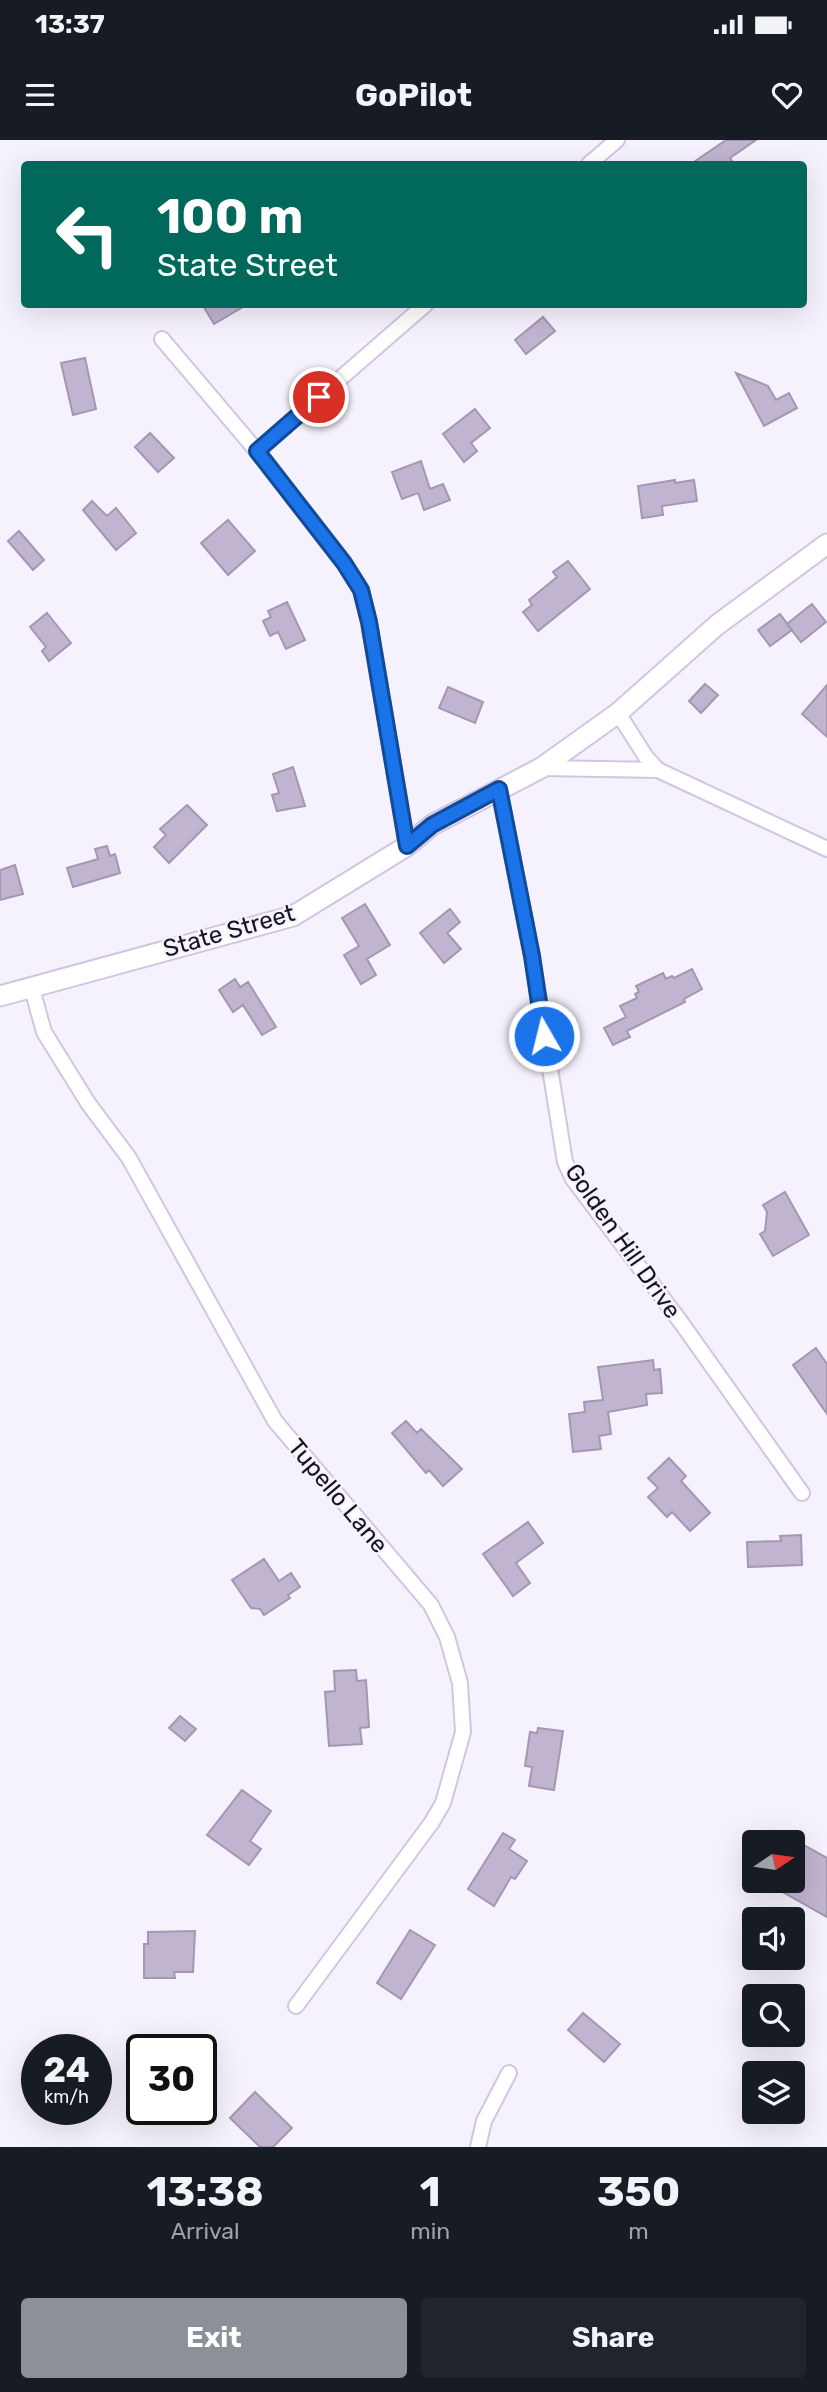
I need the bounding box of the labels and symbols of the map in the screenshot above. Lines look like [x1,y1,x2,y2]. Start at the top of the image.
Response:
pin [289,367,349,427]
street label: State Street [160,899,298,963]
position arrow [507,999,581,1073]
street label: Golden Hill Drive [559,1158,687,1324]
street label: Tupello Lane [282,1433,394,1559]
north arrow [742,1830,805,1894]
speed limit sign: 30 [126,2034,217,2125]

